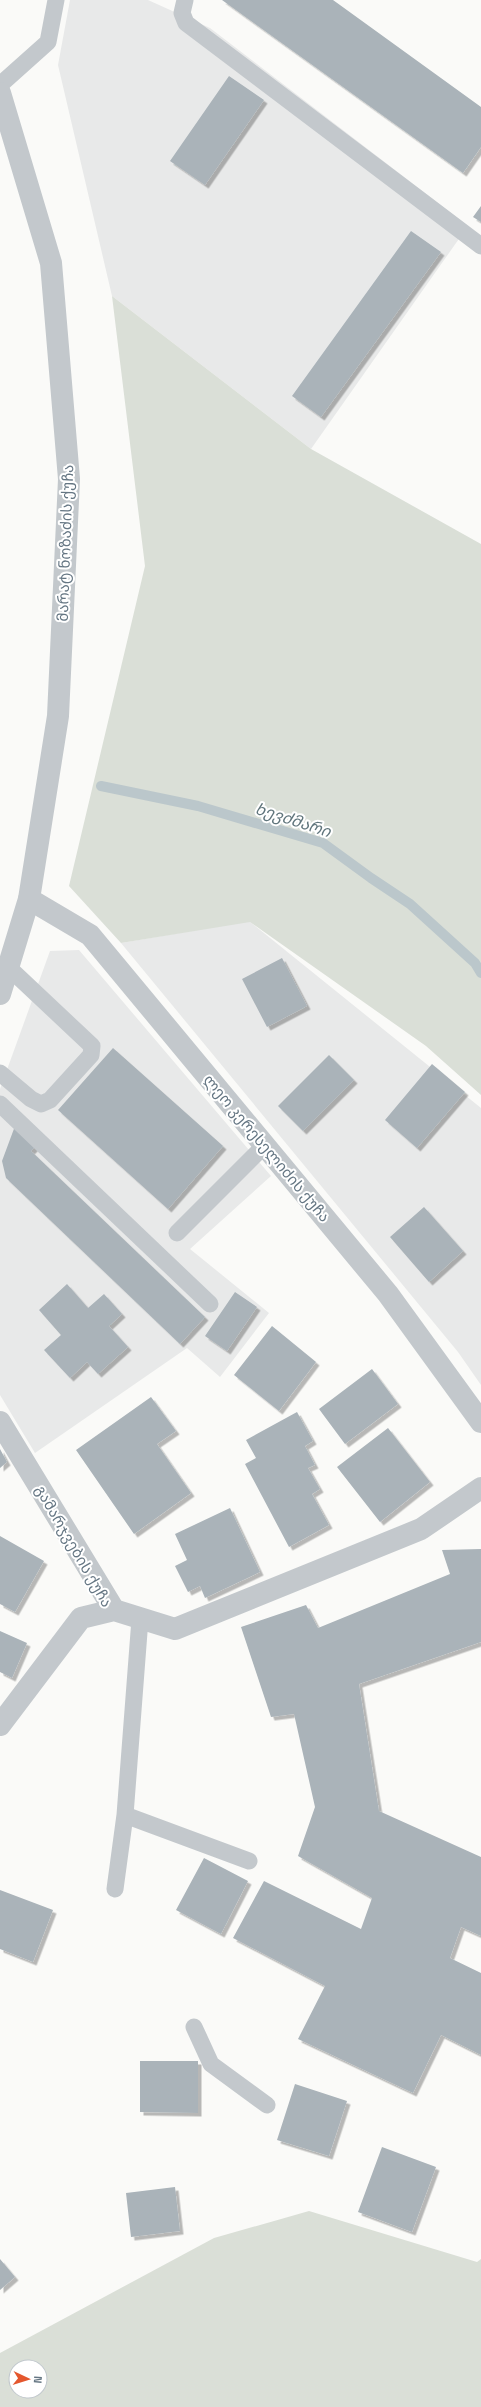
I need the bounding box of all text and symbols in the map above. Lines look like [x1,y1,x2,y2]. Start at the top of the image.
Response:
street label: მარატ ნოზაძის ქუჩა [53,464,77,622]
water label: ხევძმარი [253,798,334,842]
street label: ლეო კერესელიძის ქუჩა [200,1070,334,1226]
street label: გამარჯვების ქუჩა [31,1482,117,1610]
north arrow [8,2359,48,2399]
text: N [31,2376,45,2384]

